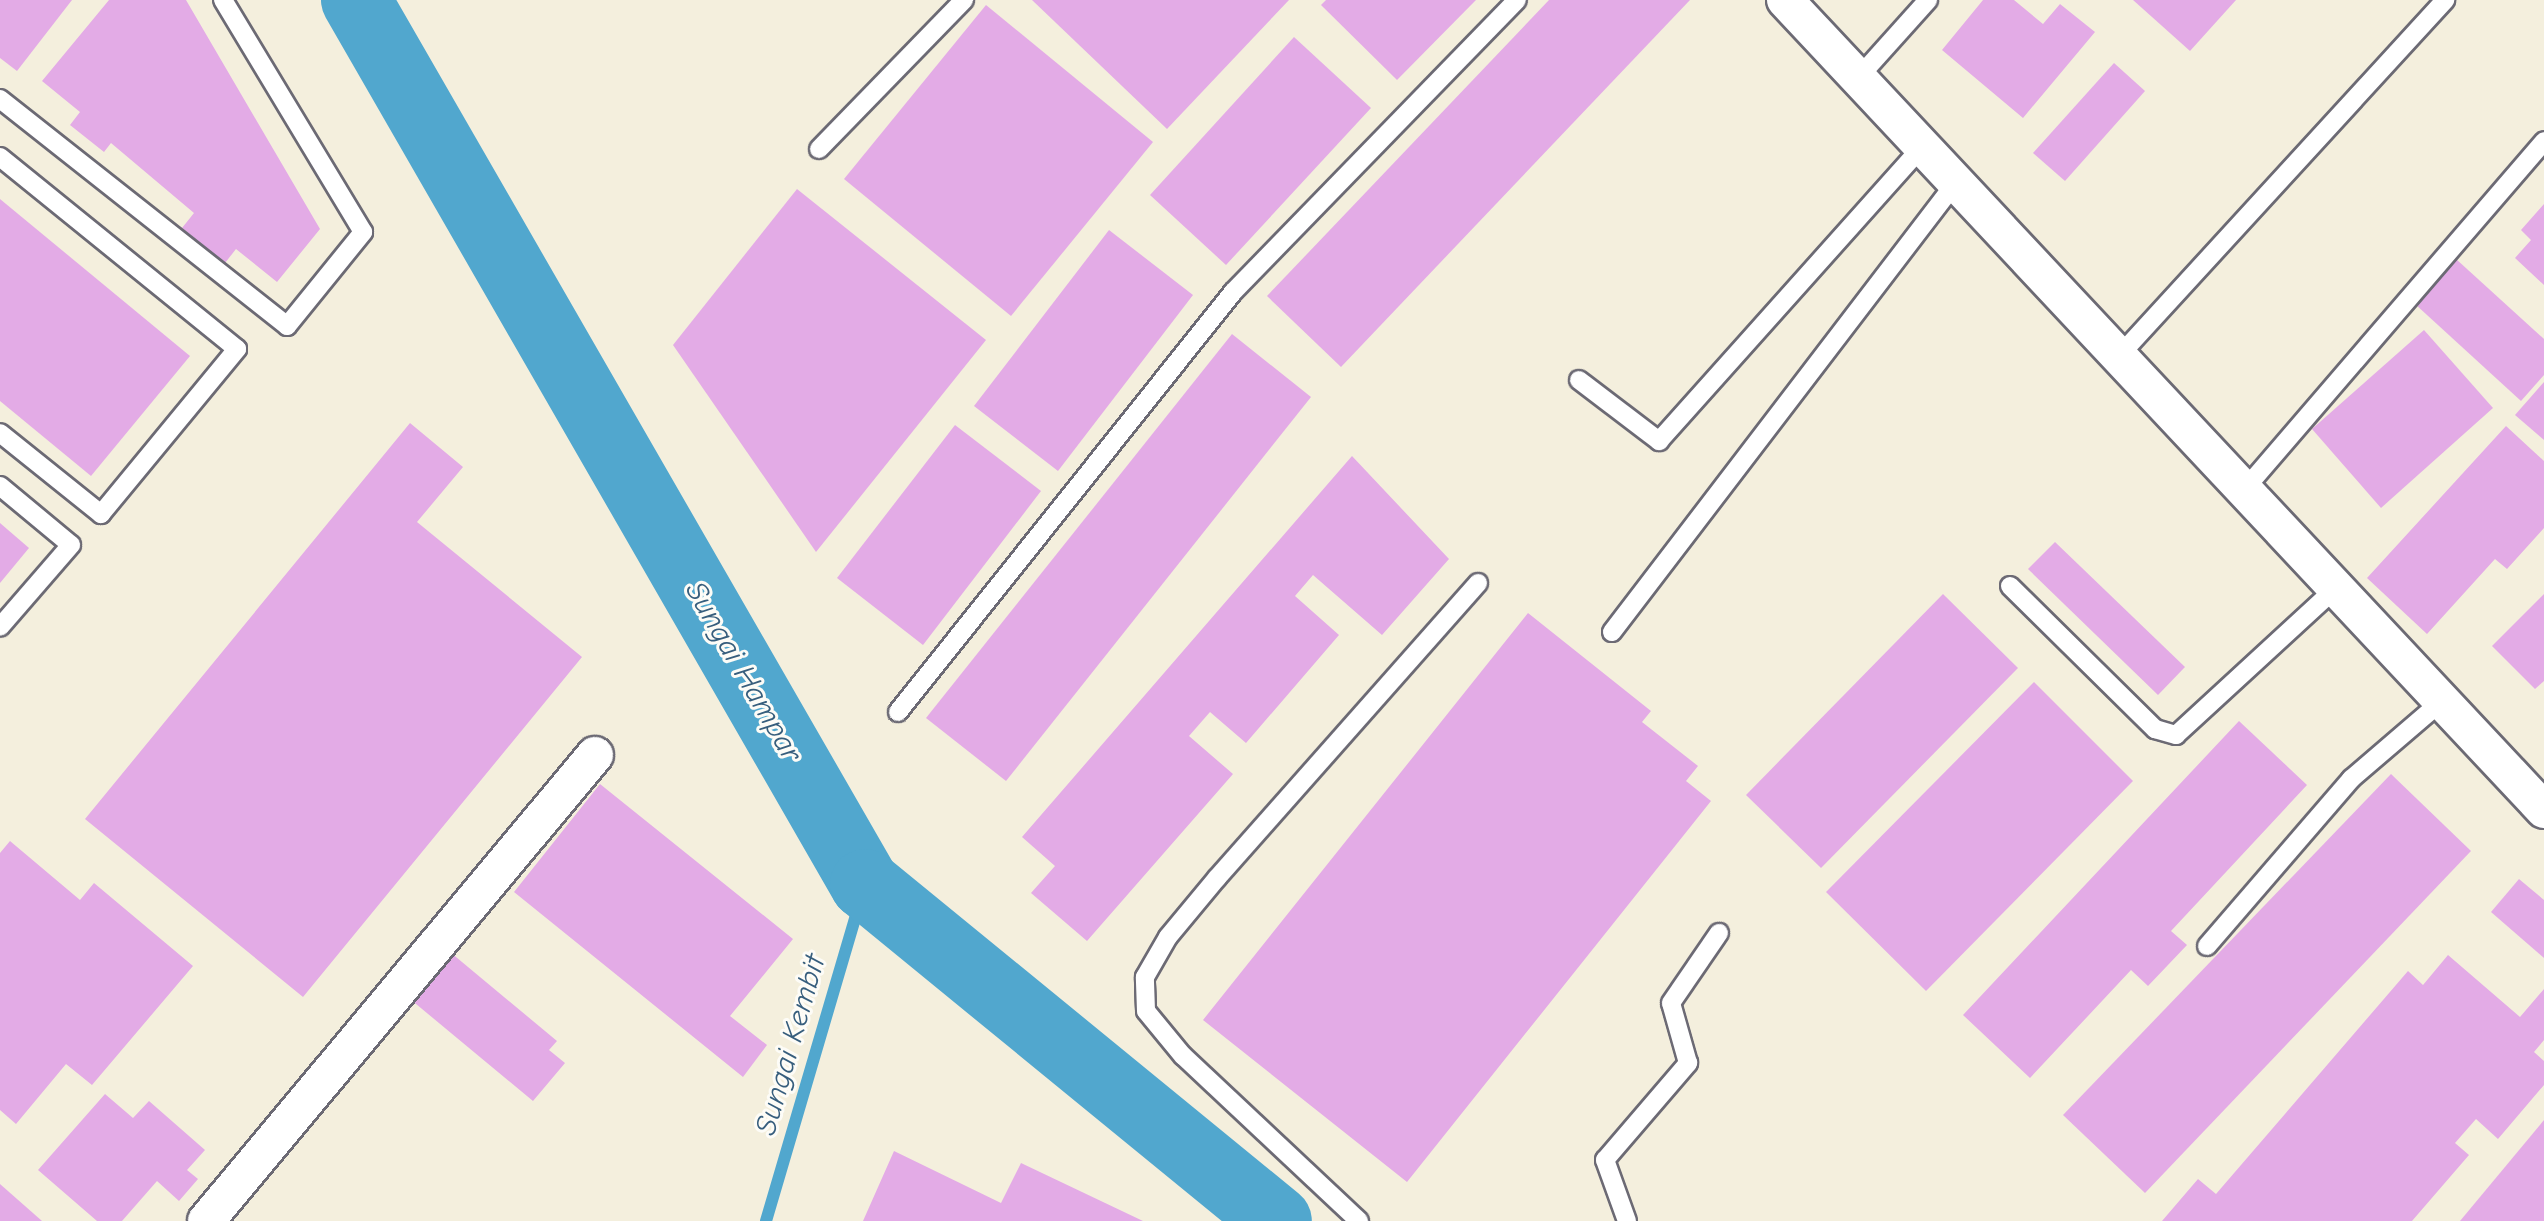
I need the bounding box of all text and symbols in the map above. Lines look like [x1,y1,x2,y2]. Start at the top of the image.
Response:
water label: Sungai Hampar [677,575,809,769]
water label: Sungai Kembit [748,951,834,1139]

